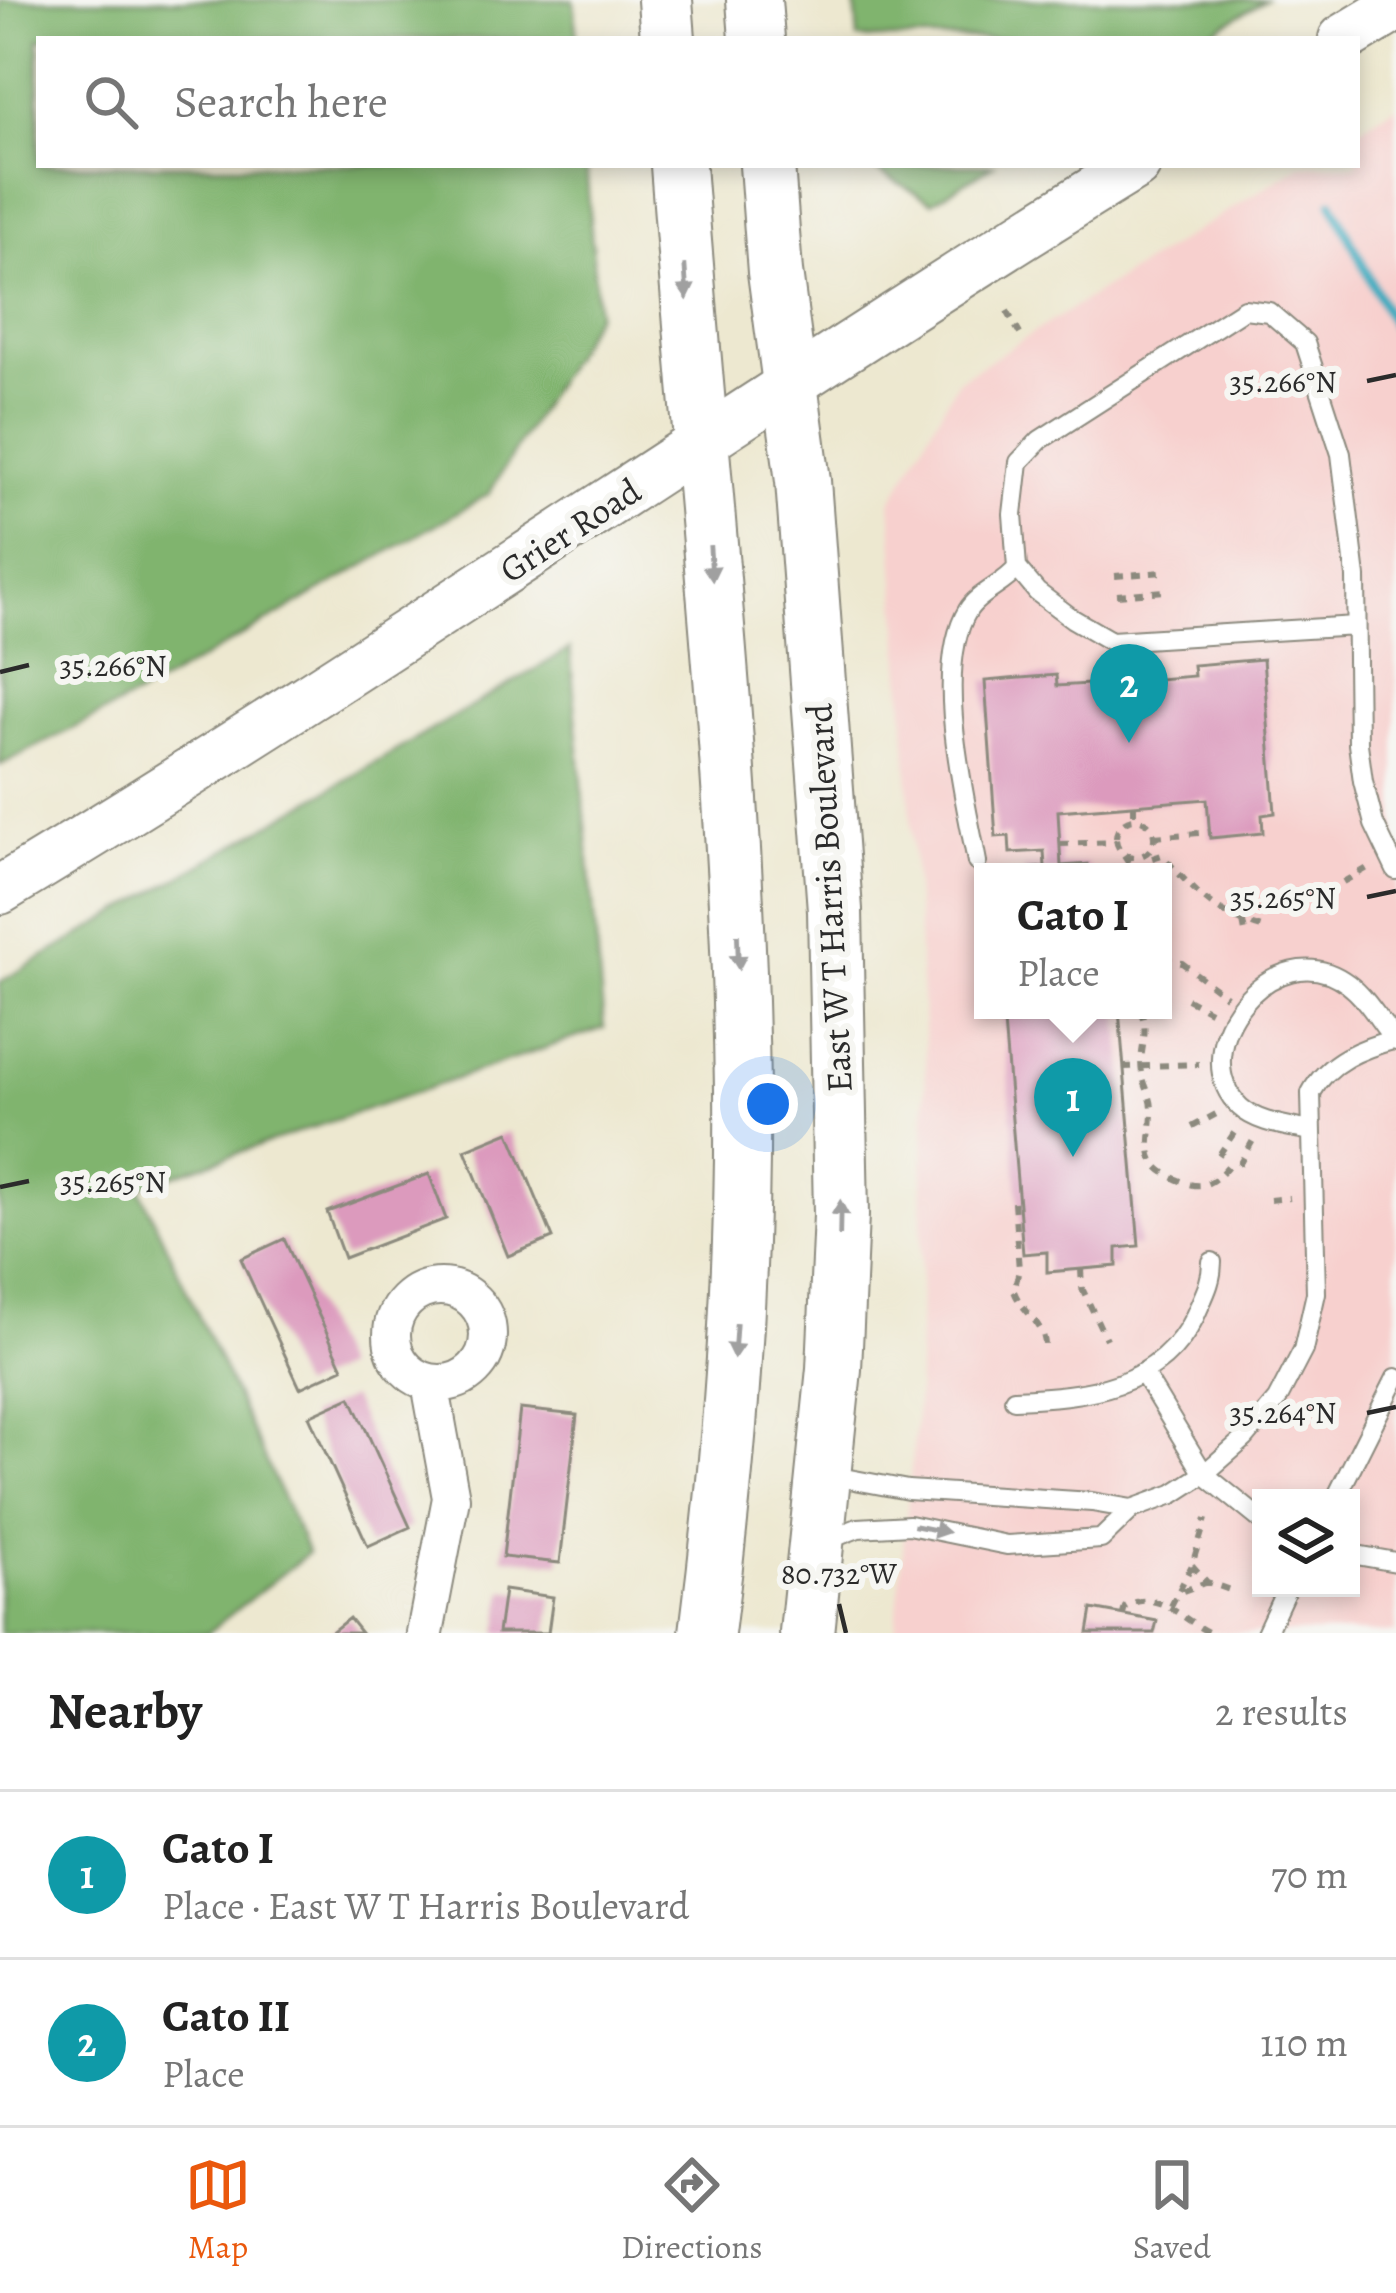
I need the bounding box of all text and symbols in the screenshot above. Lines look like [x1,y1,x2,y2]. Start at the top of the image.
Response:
search box [36,36,1360,168]
icon: search [78,69,144,135]
text: Search here [174,71,388,133]
one-way arrow [677,264,696,301]
text: 35.266°N [1229,362,1337,402]
street label: Grier Road [490,466,651,594]
one-way arrow [701,544,720,582]
pin: 2 [1090,644,1168,743]
text: 35.266°N [59,646,167,686]
street label: East W T Harris Boulevard [794,702,864,1094]
popup [974,863,1172,1019]
text: 35.265°N [1230,878,1336,918]
text: Cato I [1017,884,1129,946]
one-way arrow [728,934,747,972]
text: Place [1017,946,1100,999]
pin: 1 [1034,1058,1112,1157]
your location [738,1074,798,1134]
text: 35.265°N [60,1162,166,1202]
one-way arrow [831,1198,850,1236]
one-way arrow [726,1323,745,1360]
text: 35.264°N [1230,1393,1336,1433]
map controls [1252,1489,1360,1597]
button: layers [1252,1489,1360,1597]
one-way arrow [912,1520,950,1539]
text: 80.732°W [781,1554,897,1594]
text: Nearby [48,1676,202,1746]
text: 2 results [1215,1685,1348,1738]
text: Cato I [162,1817,274,1879]
text: 1 [80,1848,94,1901]
text: 70 m [1271,1848,1348,1901]
text: Place · East W T Harris Boulevard [162,1879,689,1932]
text: Cato II [162,1985,290,2047]
text: 2 [78,2016,96,2069]
text: 110 m [1260,2016,1348,2069]
text: Place [162,2047,245,2100]
tab: Map [185,2152,251,2269]
tab: Directions [621,2152,763,2269]
tab: Saved [1133,2152,1211,2269]

